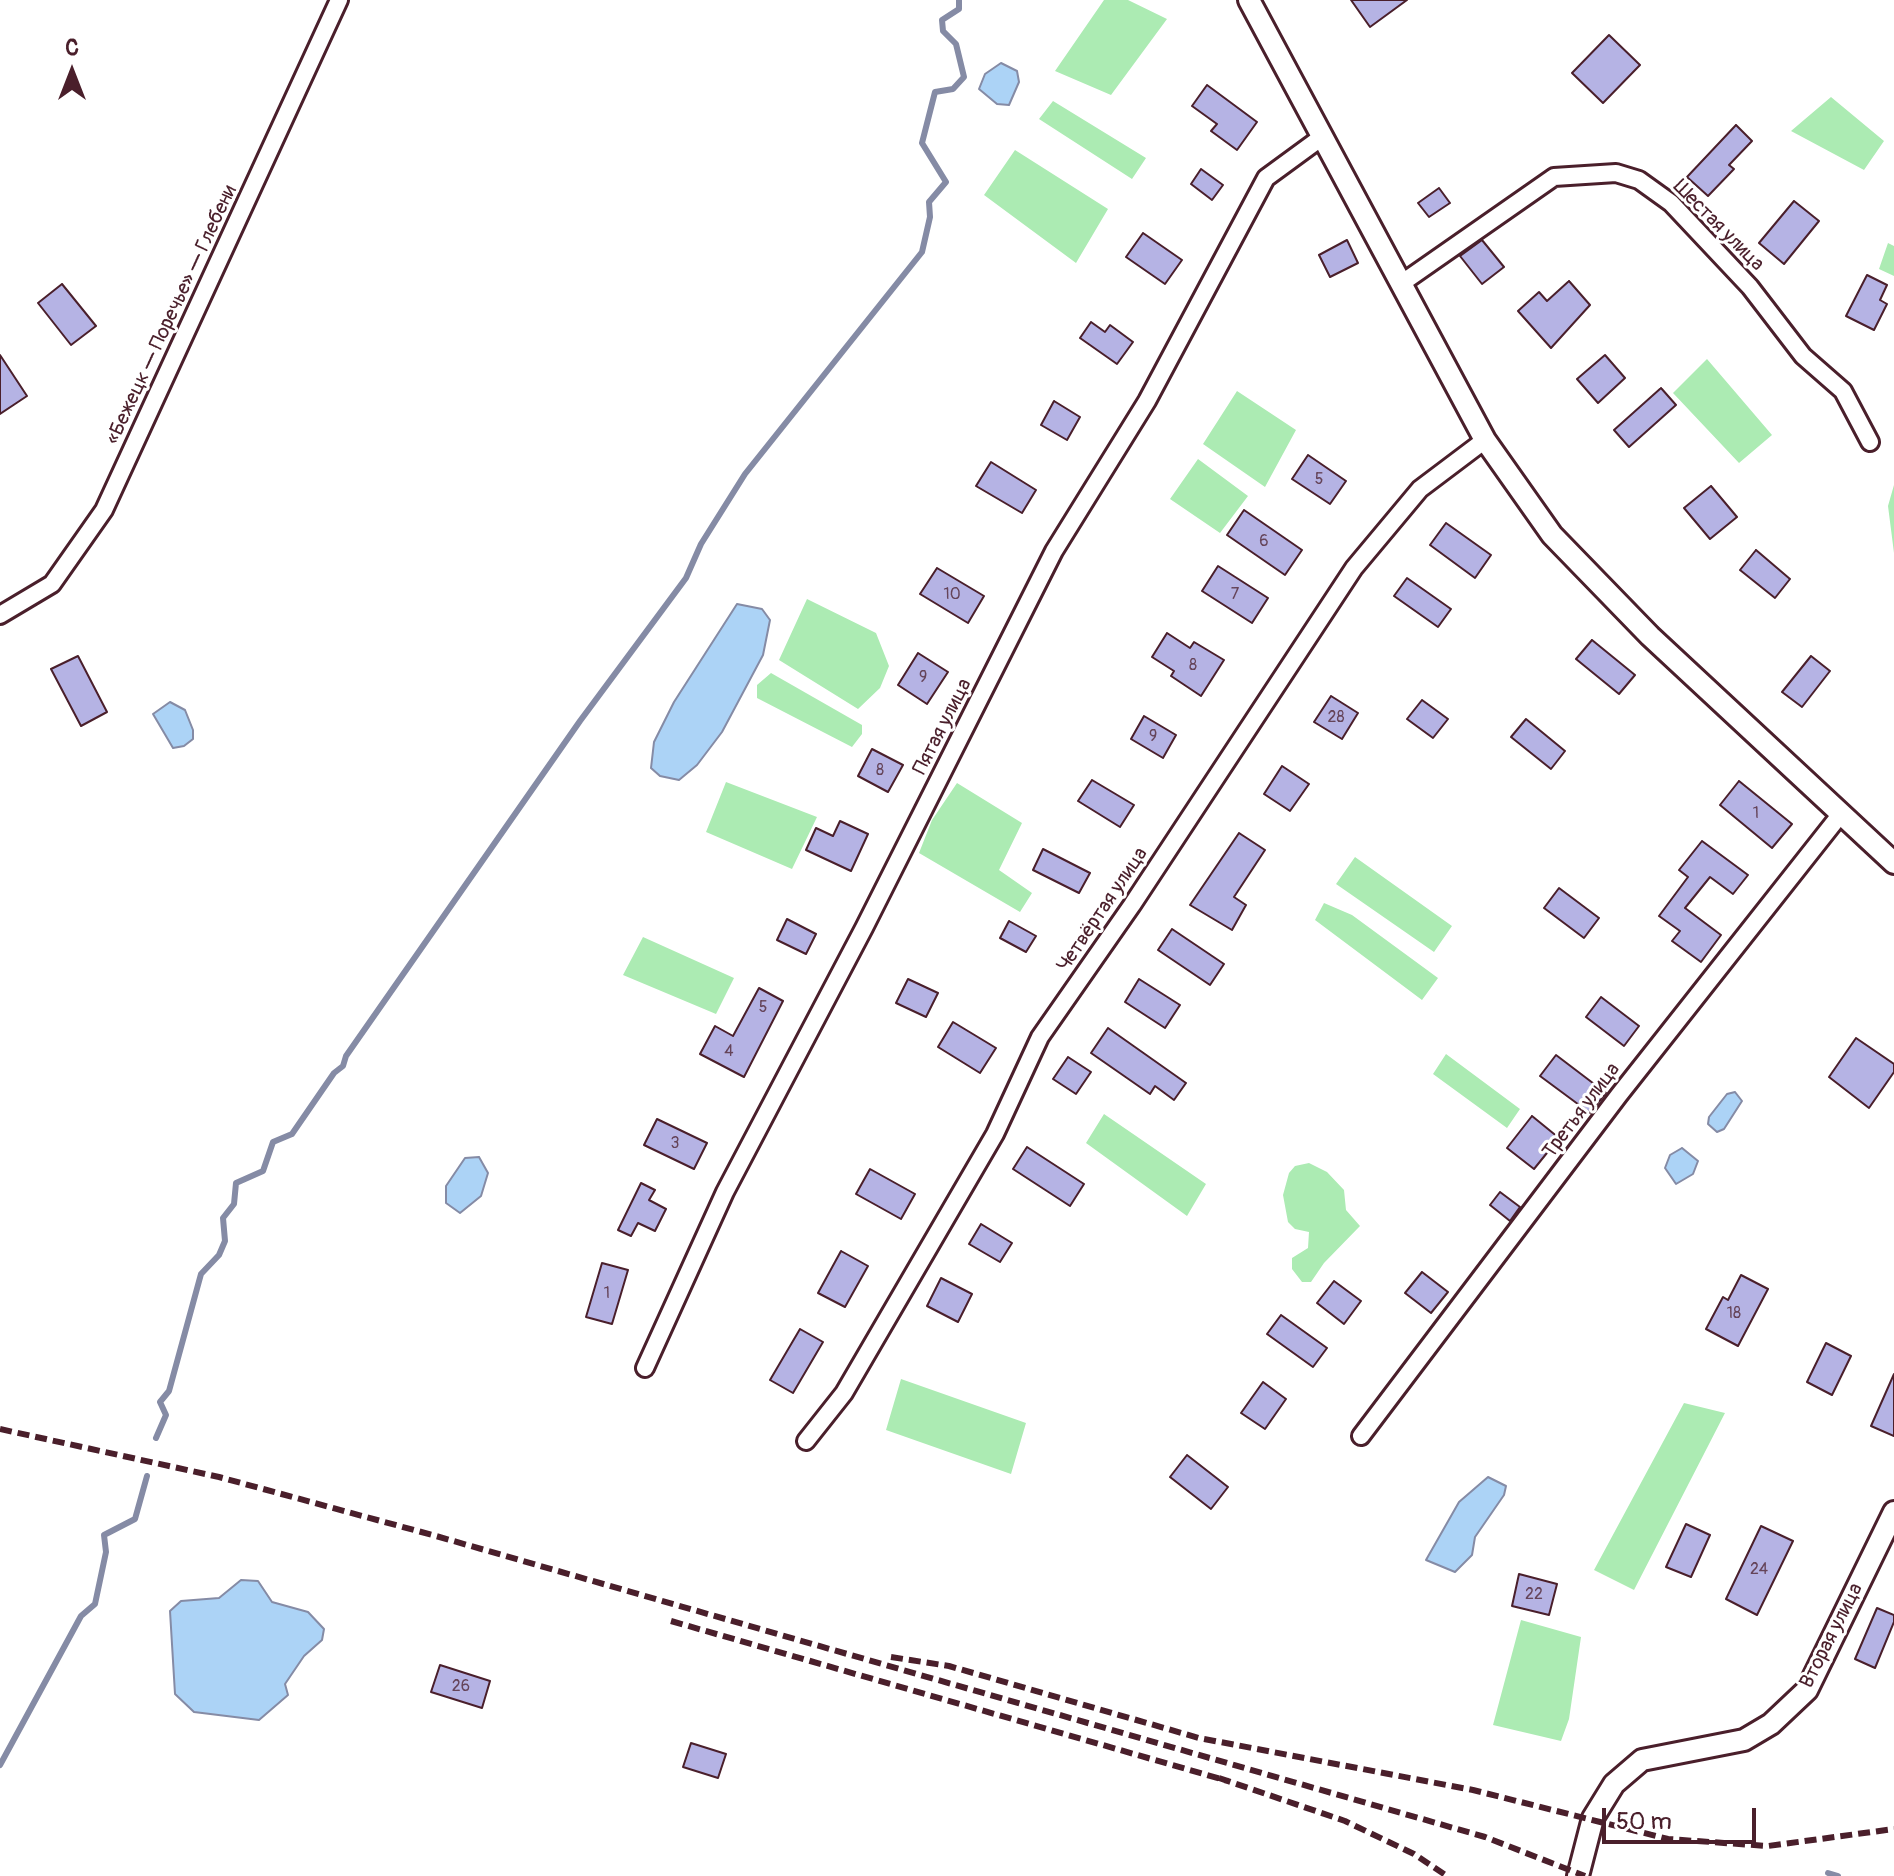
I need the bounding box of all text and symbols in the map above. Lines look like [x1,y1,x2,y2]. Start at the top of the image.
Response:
north arrow [32,32,112,112]
text: С [65,34,79,62]
street label: Шестая улица [1667,175,1769,277]
street label: «Бежецк — Поречье» — Глебени [101,182,243,448]
house number: 5 [1315,470,1323,490]
house number: 6 [1259,532,1269,552]
house number: 10 [943,585,961,605]
house number: 7 [1231,585,1239,605]
house number: 8 [1189,656,1197,676]
house number: 9 [919,668,927,688]
street label: Пятая улица [909,675,977,779]
house number: 28 [1327,708,1345,728]
house number: 9 [1149,727,1157,747]
house number: 8 [876,761,884,781]
house number: 1 [1753,804,1759,824]
street label: Четвёртая улица [1053,843,1153,977]
house number: 5 [759,998,767,1018]
house number: 4 [724,1042,734,1062]
street label: Третья улица [1538,1059,1626,1163]
house number: 3 [671,1134,679,1154]
house number: 1 [604,1284,610,1304]
house number: 18 [1727,1304,1741,1324]
house number: 24 [1750,1560,1768,1580]
street label: Вторая улица [1795,1580,1869,1692]
house number: 22 [1525,1585,1543,1605]
house number: 26 [452,1677,470,1697]
scale bar [1606,1792,1760,1842]
text: 50 m [1616,1807,1672,1836]

